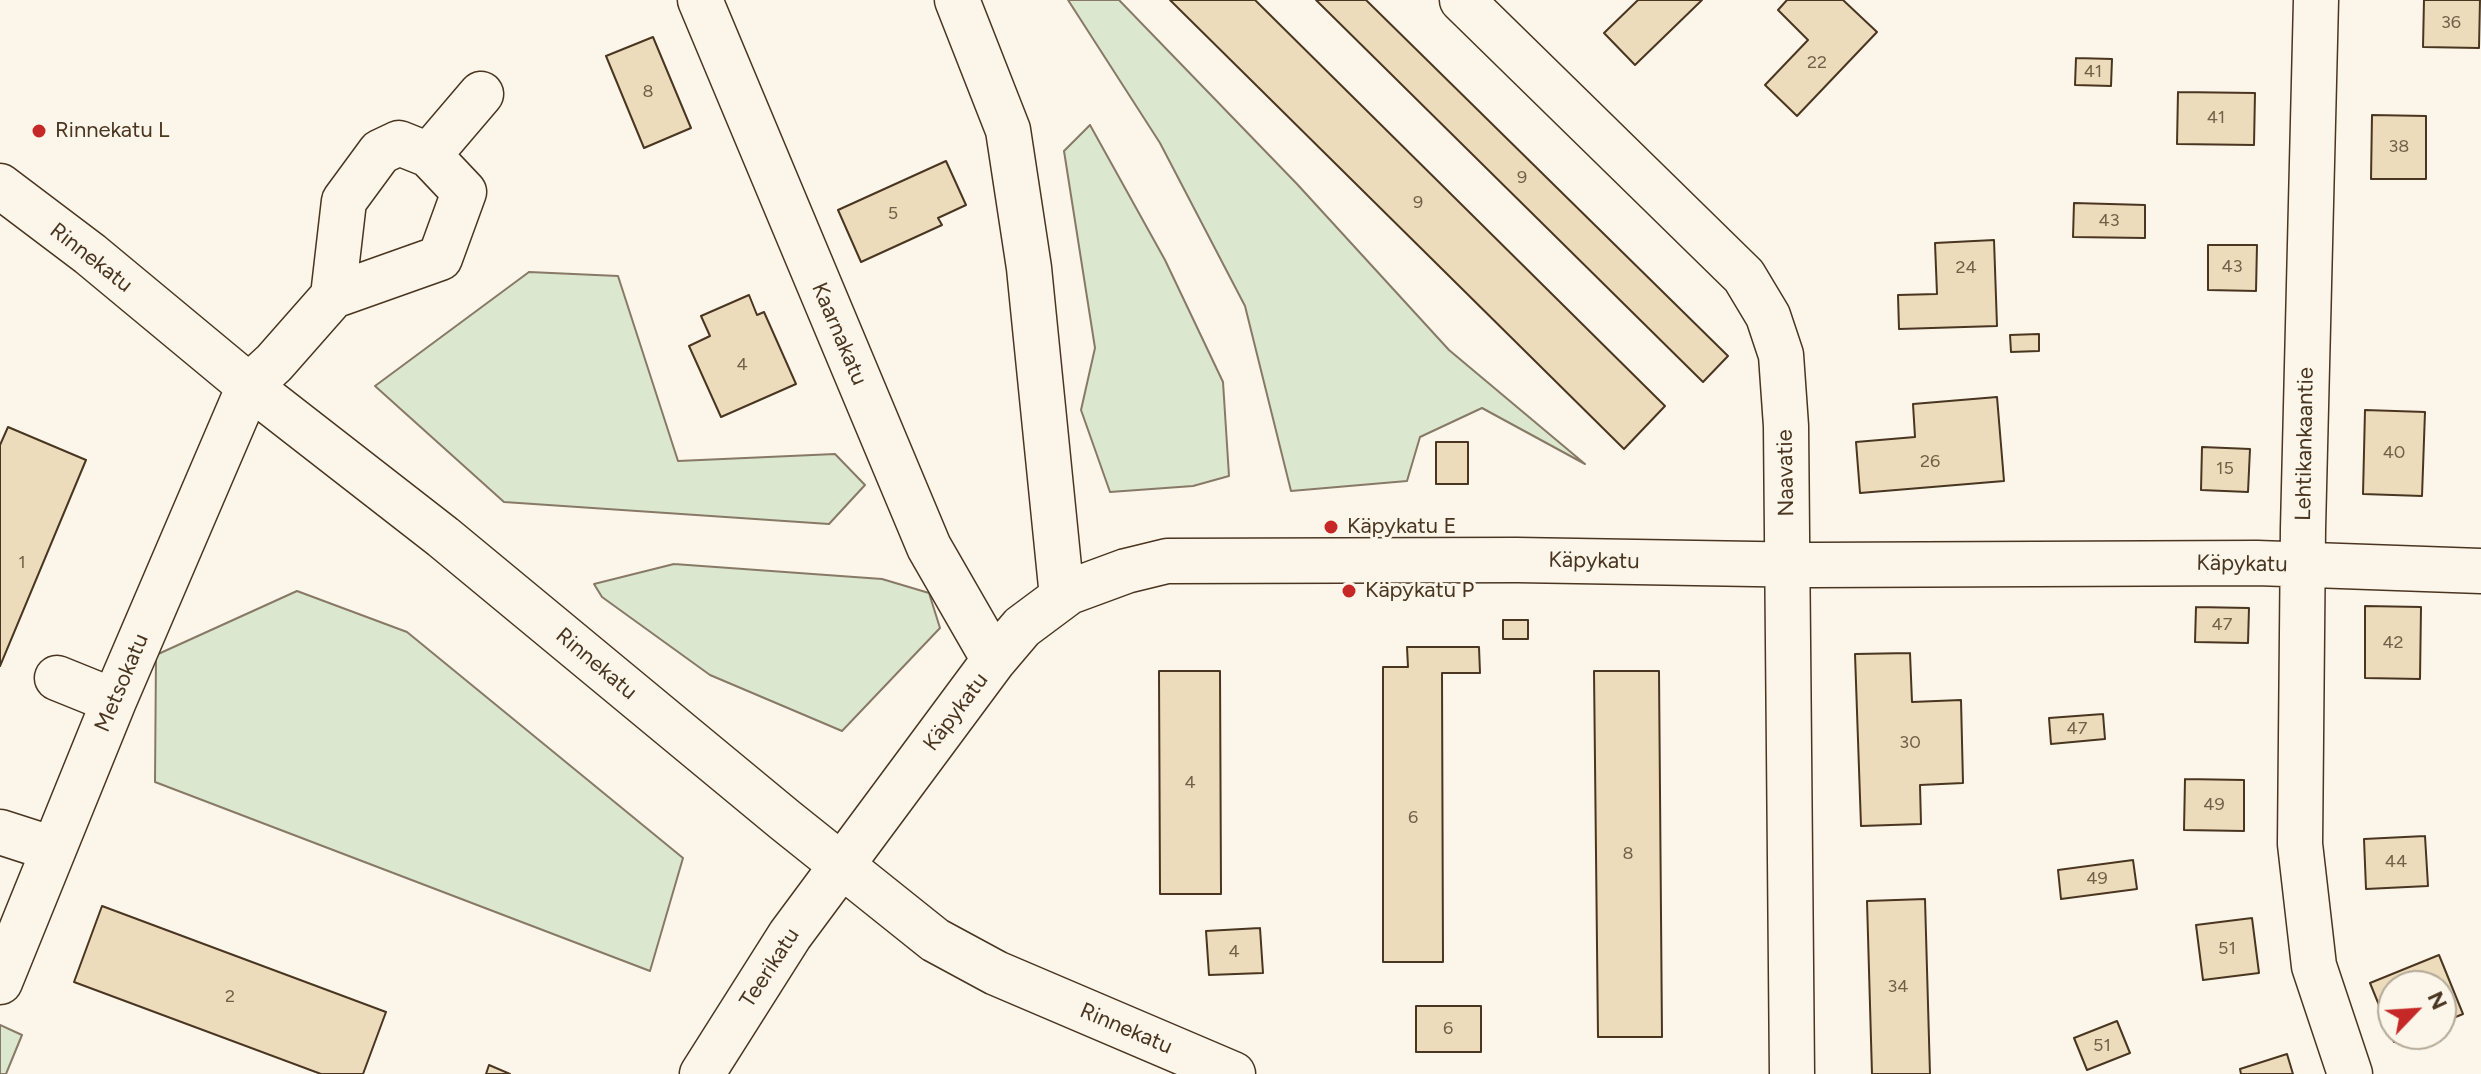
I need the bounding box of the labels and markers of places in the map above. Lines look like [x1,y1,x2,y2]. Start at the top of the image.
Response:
place label: Rinnekatu L [55,118,170,144]
marker: Rinnekatu L [30,122,48,140]
place label: Käpykatu E [1347,514,1457,540]
marker: Käpykatu E [1322,518,1340,536]
place label: Käpykatu P [1365,578,1474,604]
marker: Käpykatu P [1340,582,1358,600]

